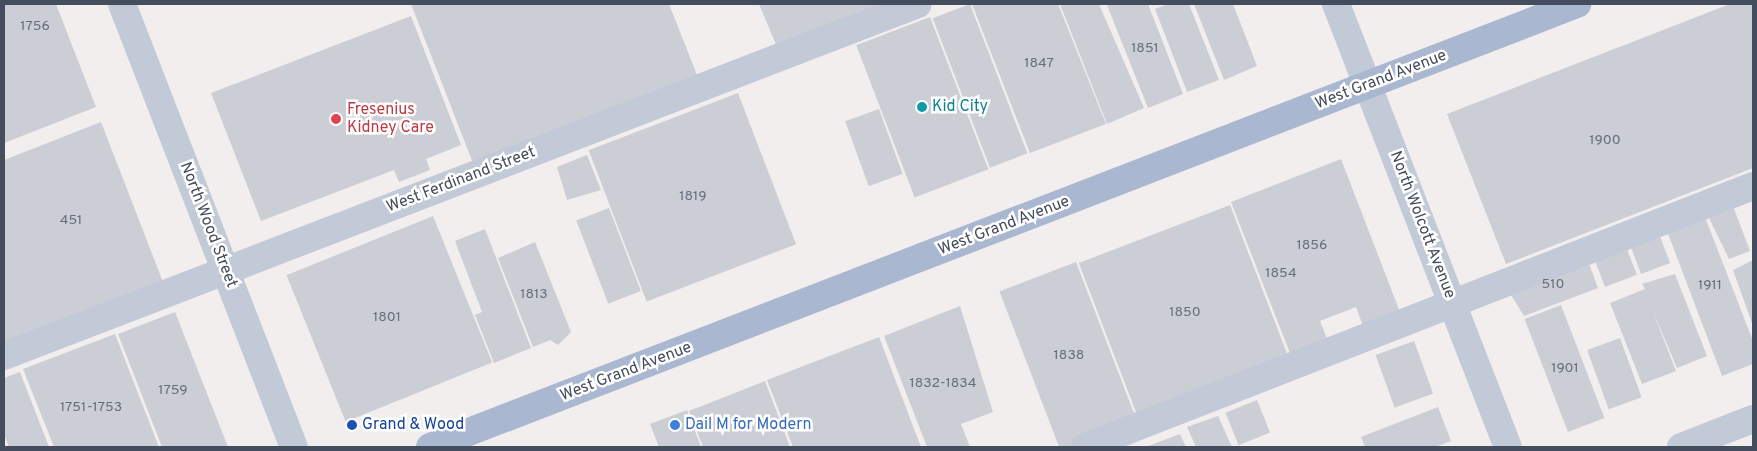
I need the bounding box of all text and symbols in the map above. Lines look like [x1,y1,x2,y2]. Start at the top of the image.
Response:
house number: 1756 [20,19,50,35]
house number: 1851 [1131,41,1159,57]
street label: West Grand Avenue [1312,46,1450,114]
house number: 1847 [1024,56,1054,72]
place label: Kid City [932,97,988,117]
place label: Fresenius Kidney Care [347,100,434,138]
marker: Kid City [916,101,928,113]
marker: Fresenius Kidney Care [329,112,343,126]
house number: 1900 [1589,133,1621,149]
street label: West Ferdinand Street [384,143,538,217]
street label: North Wolcott Avenue [1385,148,1459,302]
street label: North Wood Street [175,159,241,291]
house number: 1819 [679,189,707,205]
street label: West Grand Avenue [935,192,1073,260]
house number: 451 [60,213,82,229]
house number: 1856 [1297,238,1327,254]
house number: 1854 [1265,266,1297,282]
house number: 510 [1542,277,1564,293]
house number: 1911 [1698,278,1722,294]
house number: 1813 [520,287,548,303]
house number: 1850 [1169,305,1201,321]
house number: 1801 [373,310,401,326]
street label: West Grand Avenue [557,338,695,406]
house number: 1838 [1054,348,1084,364]
house number: 1901 [1551,361,1579,377]
house number: 1832-1834 [910,376,976,392]
house number: 1759 [158,383,188,399]
house number: 1751-1753 [60,400,122,416]
place label: Grand & Wood [362,415,465,435]
place label: Dail M for Modern [685,415,811,435]
marker: Grand & Wood [346,419,358,431]
marker: Dail M for Modern [669,419,681,431]

